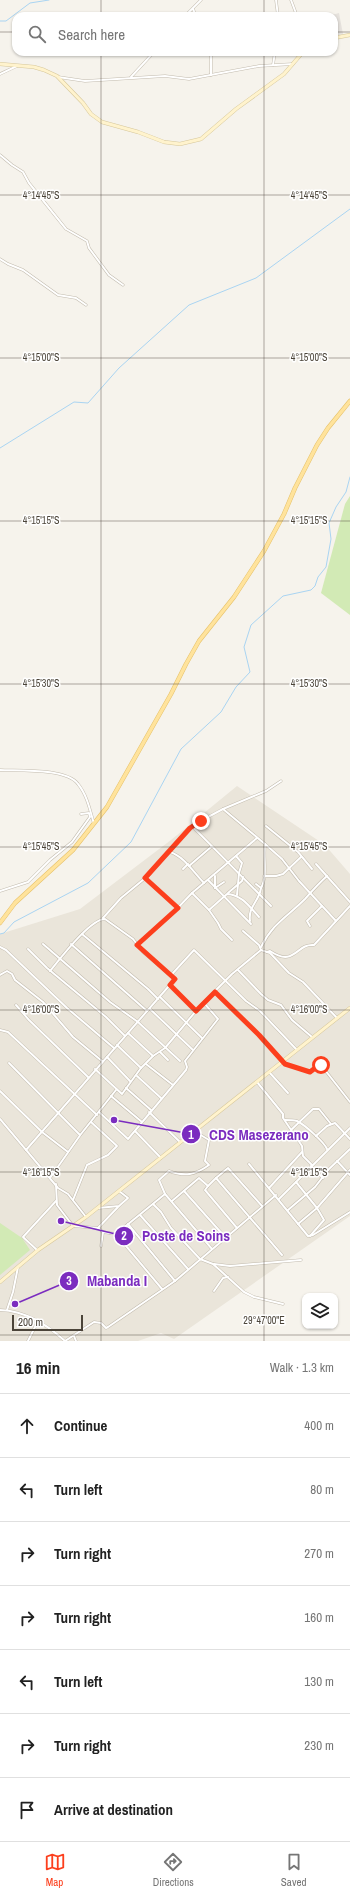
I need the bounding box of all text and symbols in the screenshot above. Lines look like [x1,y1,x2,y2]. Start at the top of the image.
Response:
search box [12,12,338,56]
icon: search [26,23,48,45]
text: Search here [58,24,125,45]
text: 4°14'45"S [23,189,60,202]
text: 4°14'45"S [291,189,328,202]
text: 4°15'00"S [23,351,60,364]
text: 4°15'00"S [291,351,328,364]
text: 4°15'15"S [23,514,60,527]
text: 4°15'15"S [291,514,328,527]
text: 4°15'30"S [23,677,60,690]
text: 4°15'30"S [291,677,328,690]
route end [192,812,210,830]
text: 4°15'45"S [23,840,60,853]
text: 4°15'45"S [291,840,328,853]
text: 4°16'00"S [23,1003,60,1016]
text: 4°16'00"S [291,1003,328,1016]
route start [312,1056,330,1074]
callout: CDS Masezerano [181,1121,317,1148]
text: CDS Masezerano [209,1124,309,1145]
text: 1 [188,1127,194,1143]
text: 4°16'15"S [23,1166,60,1179]
text: 4°16'15"S [291,1166,328,1179]
callout: Poste de Soins [114,1223,238,1250]
text: Poste de Soins [142,1225,230,1246]
text: 2 [121,1228,127,1244]
callout: Mabanda I [59,1268,155,1295]
text: Mabanda I [87,1270,147,1291]
text: 3 [66,1273,72,1289]
map controls [302,1293,338,1329]
button: layers [302,1293,338,1329]
scale bar [12,1313,83,1332]
text: 29°47'00"E [243,1314,285,1327]
text: 200 m [18,1315,43,1329]
text: 16 min [16,1356,60,1379]
text: Walk · 1.3 km [270,1359,334,1376]
icon: ahead [16,1415,38,1437]
text: Continue [54,1415,107,1436]
text: 400 m [304,1417,334,1434]
icon: left [16,1479,38,1501]
text: Turn left [54,1479,102,1500]
text: 80 m [310,1481,334,1498]
icon: right [16,1543,38,1565]
text: Turn right [54,1543,111,1564]
text: 270 m [304,1545,334,1562]
icon: right [16,1607,38,1629]
text: Turn right [54,1607,111,1628]
text: 160 m [304,1609,334,1626]
icon: left [16,1671,38,1693]
text: Turn left [54,1671,102,1692]
text: 130 m [304,1673,334,1690]
icon: right [16,1735,38,1757]
text: Turn right [54,1735,111,1756]
text: 230 m [304,1737,334,1754]
icon: arrive [16,1799,38,1821]
text: Arrive at destination [54,1799,173,1820]
tab: Map [44,1851,66,1889]
tab: Directions [153,1851,194,1889]
tab: Saved [281,1851,306,1889]

